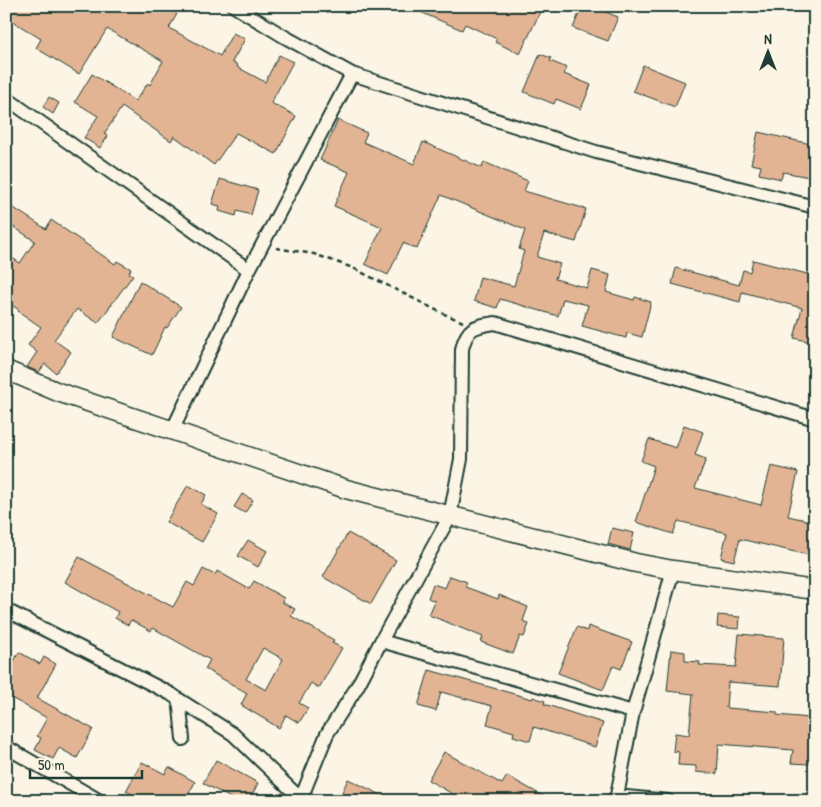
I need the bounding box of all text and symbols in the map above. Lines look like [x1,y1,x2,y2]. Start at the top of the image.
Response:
north arrow [744,28,794,78]
text: N [764,29,772,48]
scale bar [30,747,142,779]
text: 50 m [38,754,65,775]

